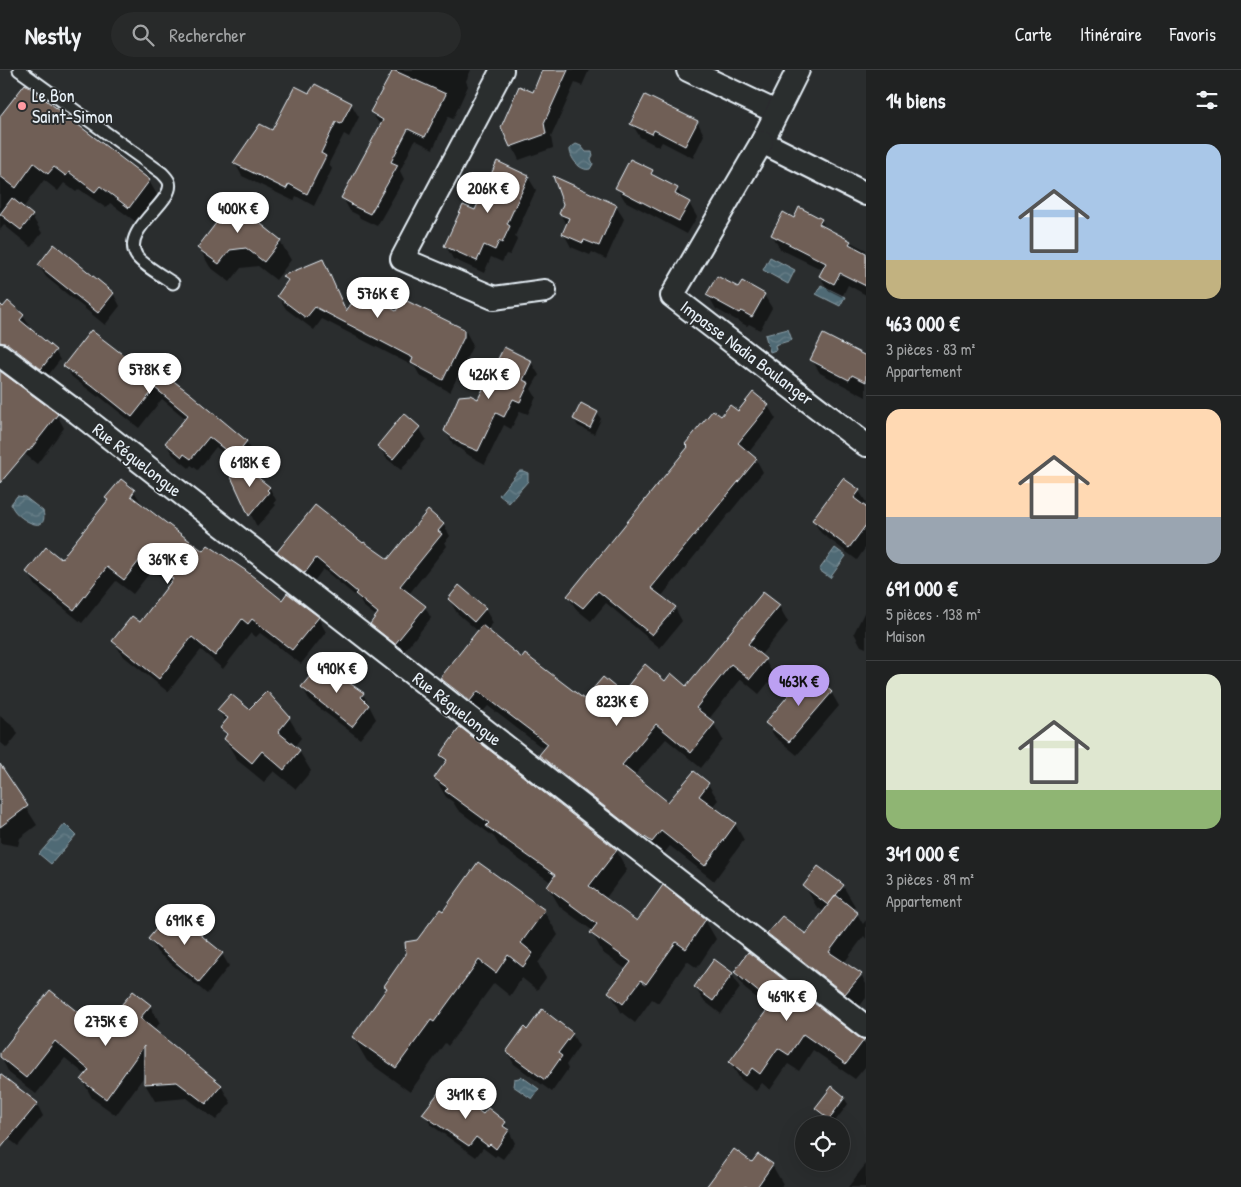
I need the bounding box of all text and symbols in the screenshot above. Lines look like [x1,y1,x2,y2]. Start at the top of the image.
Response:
search box [111,12,461,57]
text: Nestly [25,19,81,51]
icon: search [129,21,157,49]
text: Rechercher [169,22,246,48]
text: Carte [1015,22,1052,47]
text: Itinéraire [1080,22,1142,47]
text: Favoris [1170,22,1216,47]
place label: Le Bon Saint-Simon [32,83,113,129]
text: 14 biens [886,86,946,115]
icon: filters [1193,86,1221,114]
marker: Le Bon Saint-Simon [16,100,28,112]
pin: 206K € [447,172,529,214]
icon: home [1009,176,1099,266]
text: 206K € [468,177,508,199]
pin: 400K € [197,191,279,234]
text: 400K € [218,197,258,219]
pin: 576K € [337,276,419,319]
text: 576K € [358,282,398,304]
street label: Impasse Nadia Boulanger [676,294,819,411]
text: 463 000 € [886,309,960,338]
text: 3 pièces · 83 m² [886,338,975,360]
pin: 578K € [109,352,191,395]
text: 578K € [129,358,171,380]
pin: 426K € [448,358,530,400]
text: Appartement [886,360,962,382]
text: 426K € [469,363,509,385]
street label: Rue Réguelongue [87,417,187,502]
icon: home [1009,442,1099,532]
pin: 618K € [209,446,291,488]
text: 618K € [231,451,269,473]
pin: 369K € [127,542,209,585]
text: 369K € [148,548,188,570]
text: 691 000 € [886,574,958,603]
text: 5 pièces · 138 m² [886,603,981,625]
text: Maison [886,625,925,647]
pin: 490K € [296,652,378,694]
text: 490K € [318,657,356,679]
pin: 463K € [758,664,840,707]
street label: Rue Réguelongue [407,666,507,751]
text: 463K € [779,670,819,692]
pin: 823K € [576,684,658,727]
text: 823K € [596,690,638,712]
icon: home [1009,707,1099,797]
text: 341 000 € [886,839,959,868]
text: 3 pièces · 89 m² [886,868,974,890]
text: Appartement [886,890,962,912]
pin: 691K € [144,904,226,946]
text: 691K € [166,909,204,931]
pin: 469K € [746,980,828,1022]
text: 469K € [768,985,806,1007]
pin: 275K € [65,1004,147,1047]
text: 275K € [85,1010,127,1032]
pin: 341K € [425,1078,507,1120]
text: 341K € [447,1083,485,1105]
map controls [795,1116,850,1171]
button: locate [795,1116,850,1171]

